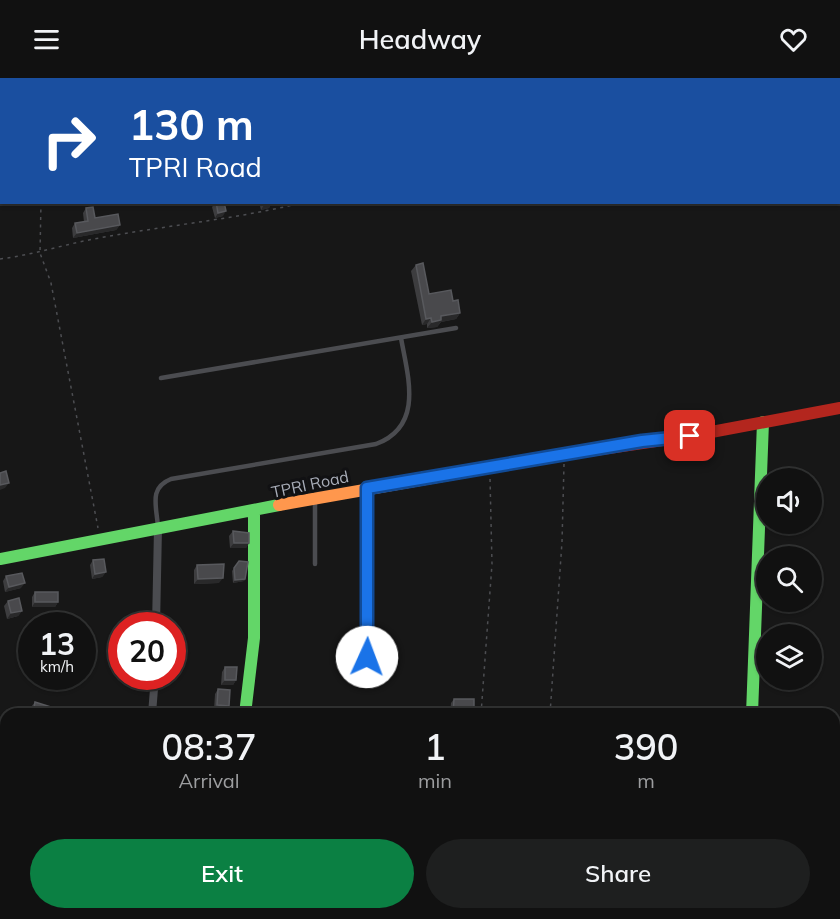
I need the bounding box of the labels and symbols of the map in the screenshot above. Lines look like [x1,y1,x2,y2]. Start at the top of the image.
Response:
pin [664,410,715,461]
street label: TPRI Road [269,466,351,502]
speed limit sign: 20 [108,612,186,690]
position arrow [335,625,399,689]

